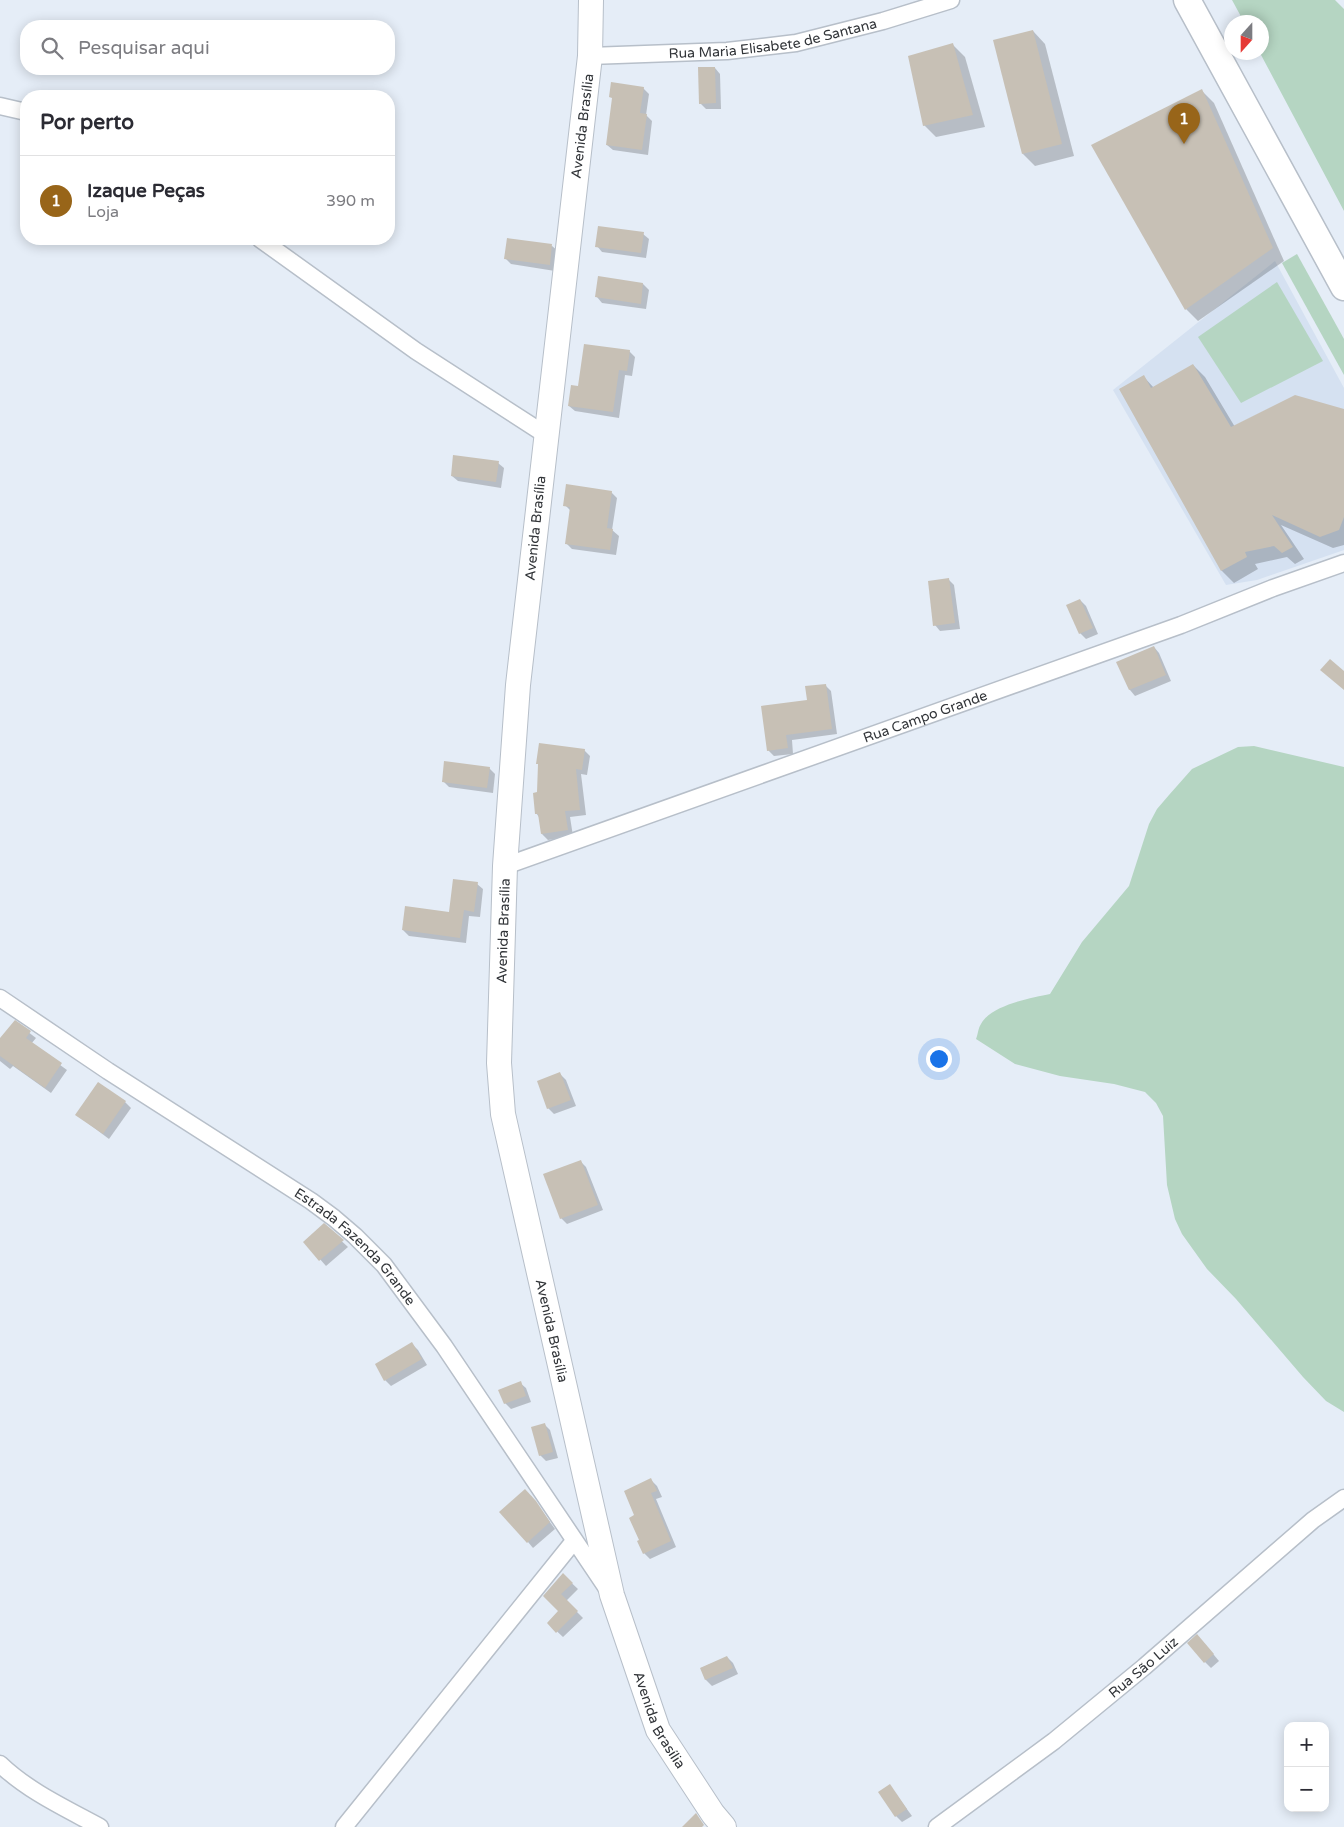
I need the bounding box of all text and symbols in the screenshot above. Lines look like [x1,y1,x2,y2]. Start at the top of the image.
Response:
street label: Rua Maria Elisabete de Santana [668,15,879,62]
north arrow [1224,15,1269,60]
search box [20,20,395,75]
icon: search [38,34,66,62]
text: Pesquisar aqui [78,37,210,59]
street label: Avenida Brasília [568,73,597,179]
pin: 1 [1168,103,1200,144]
text: Por perto [40,110,134,135]
text: Izaque Peças [87,180,205,202]
text: 1 [51,191,61,211]
text: 390 m [326,191,375,211]
text: Loja [87,202,119,222]
street label: Avenida Brasília [522,475,549,581]
street label: Rua Campo Grande [861,687,990,747]
street label: Avenida Brasília [493,878,514,984]
your location [926,1046,952,1072]
street label: Estrada Fazenda Grande [291,1185,419,1309]
street label: Avenida Brasília [532,1277,572,1384]
street label: Rua São Luiz [1105,1633,1182,1702]
street label: Avenida Brasília [630,1669,689,1772]
map controls [1284,1722,1329,1812]
button: + [1284,1722,1329,1767]
button: − [1284,1767,1329,1812]

